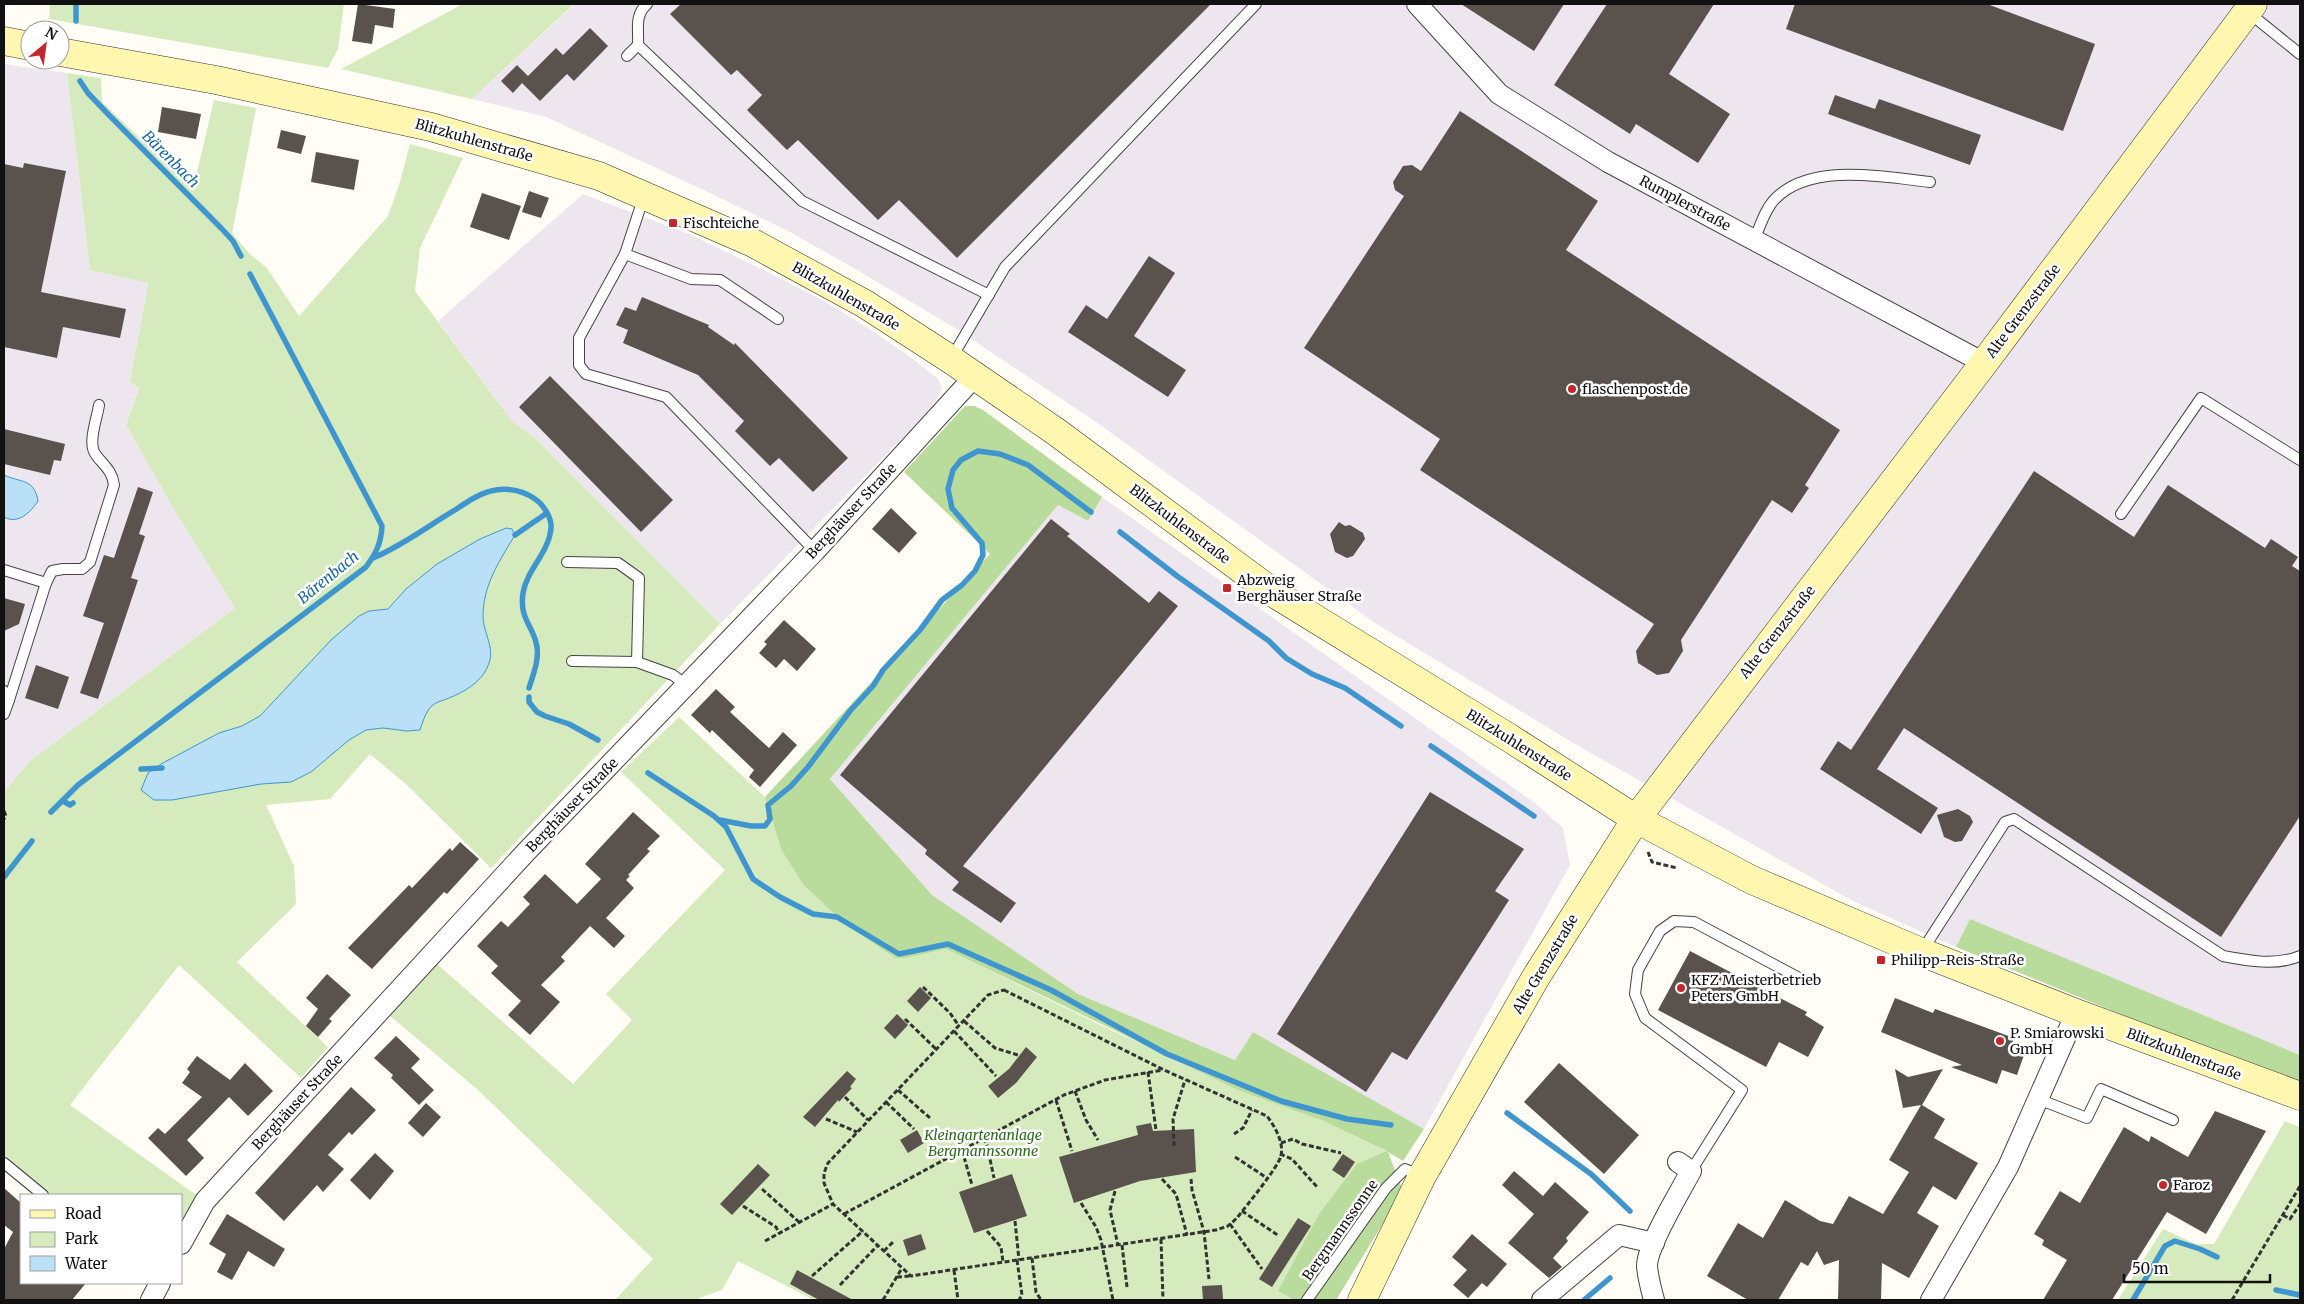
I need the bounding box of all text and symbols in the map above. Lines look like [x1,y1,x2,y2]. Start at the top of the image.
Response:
north arrow [20,20,70,70]
text: N [42,23,61,44]
street label: Blitzkuhlenstraße [413,115,535,165]
water label: Bärenbach [138,126,204,192]
street label: Rumplerstraße [1636,171,1734,235]
place label: Fischteiche [683,214,759,232]
marker: Fischteiche [667,217,679,229]
street label: Blitzkuhlenstraße [789,258,903,334]
street label: Alte Grenzstraße [1981,260,2064,362]
place label: flaschenpost.de [1582,380,1688,398]
marker: flaschenpost.de [1566,383,1578,395]
street label: Berghäuser Straße [802,459,900,563]
street label: Blitzkuhlenstraße [1126,480,1234,568]
water label: Bärenbach [293,547,363,607]
place label: Abzweig Berghäuser Straße [1236,571,1362,605]
marker: Abzweig Berghäuser Straße [1221,582,1233,594]
street label: Alte Grenzstraße [1735,582,1819,683]
street label: Blitzkuhlenstraße [1463,705,1575,785]
street label: Berghäuser Straße [522,754,622,856]
street label: Alte Grenzstraße [1508,911,1582,1018]
place label: Philipp-Reis-Straße [1891,951,2024,969]
marker: Philipp-Reis-Straße [1875,954,1887,966]
place label: KFZ Meisterbetrieb Peters GmbH [1691,971,1821,1005]
marker: KFZ Meisterbetrieb Peters GmbH [1675,982,1687,994]
place label: P. Smiarowski GmbH [2010,1024,2105,1058]
street label: Blitzkuhlenstraße [2124,1024,2244,1084]
marker: P. Smiarowski GmbH [1994,1035,2006,1047]
street label: Berghäuser Straße [248,1050,346,1154]
park label: Kleingartenanlage Bergmannssonne [923,1126,1042,1160]
street label: Bergmannssonne [1298,1176,1382,1284]
place label: Faroz [2173,1176,2210,1194]
marker: Faroz [2157,1179,2169,1191]
legend [20,1194,182,1284]
text: Road [65,1204,101,1223]
text: Park [65,1229,99,1248]
scale bar [2124,1252,2270,1284]
text: Water [64,1254,108,1273]
text: 50 m [2132,1259,2169,1278]

